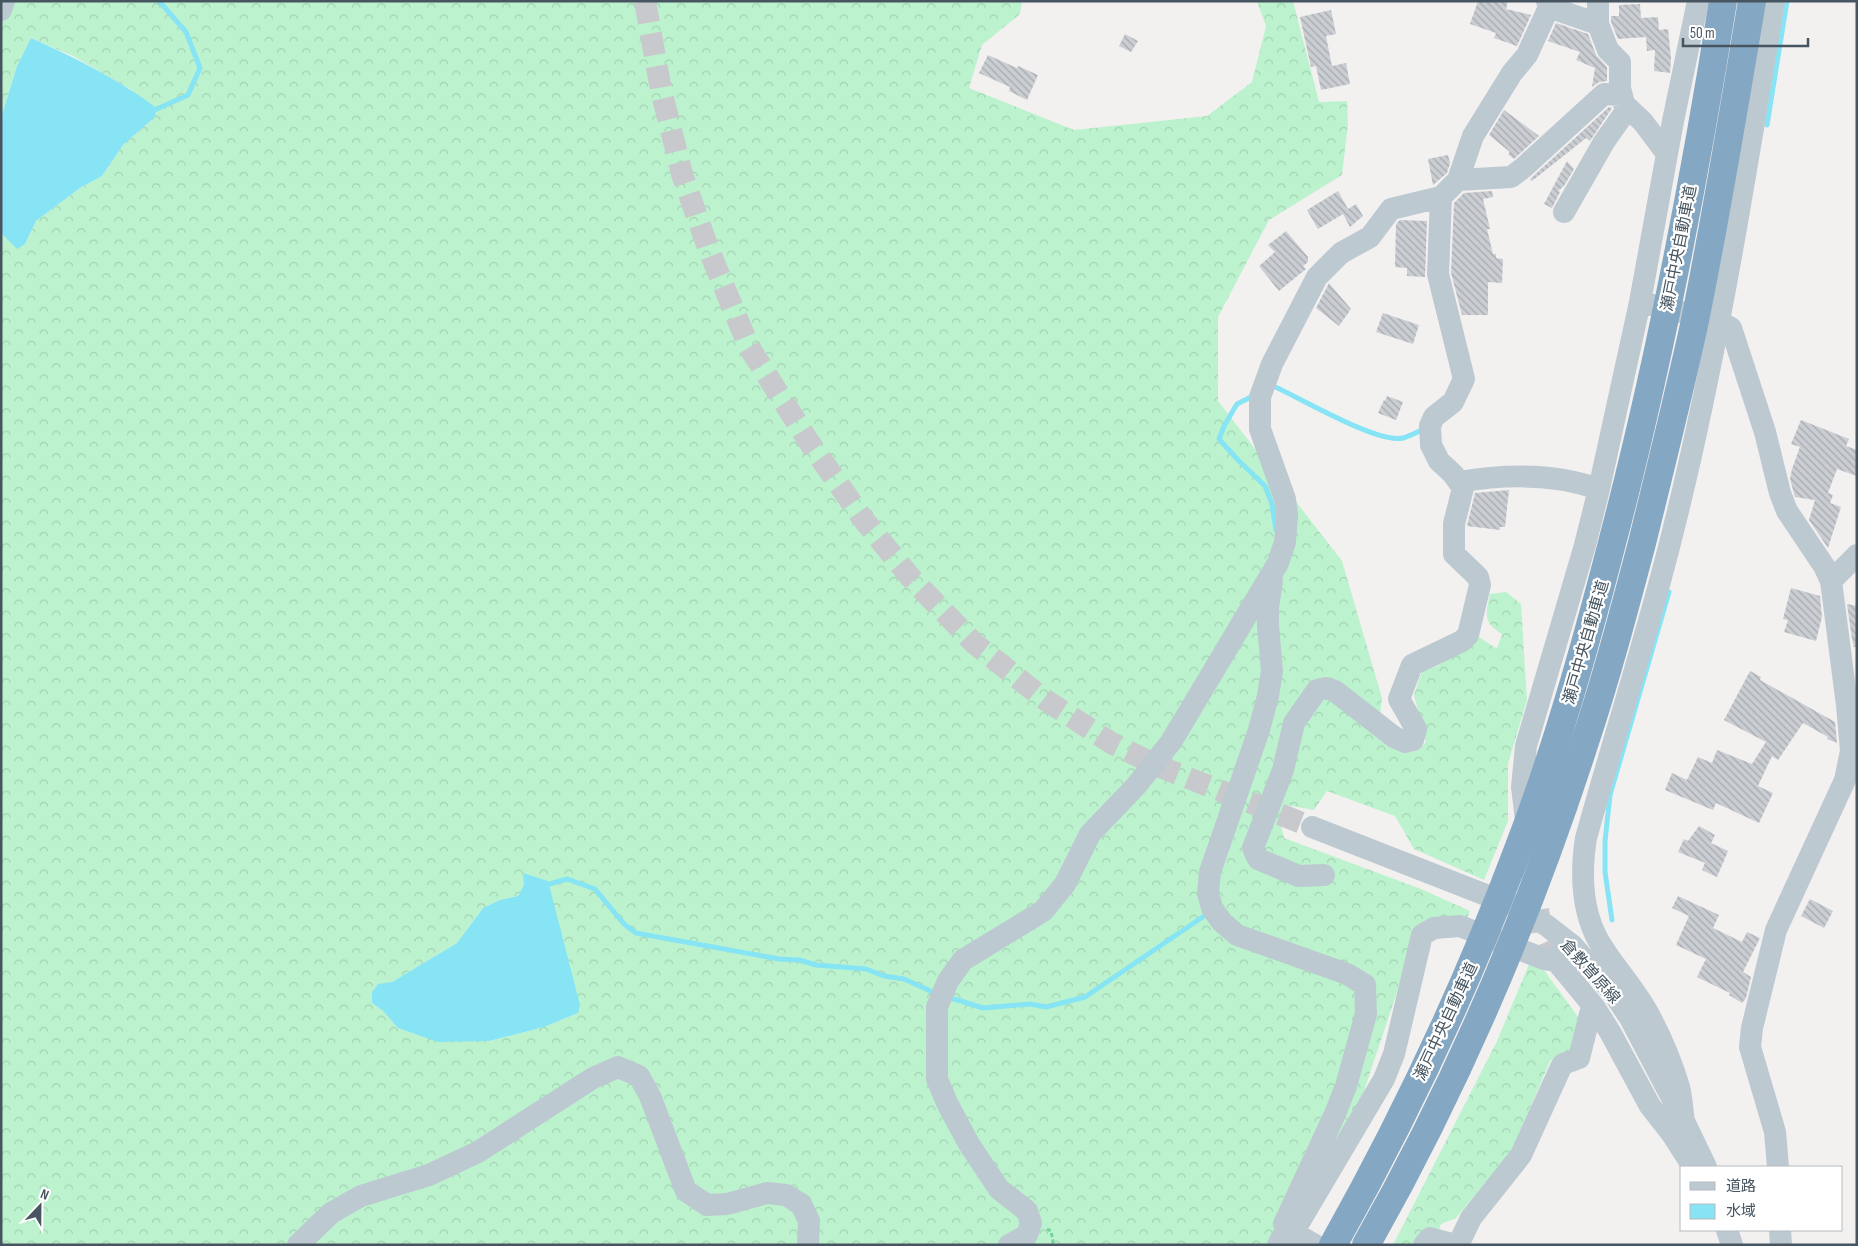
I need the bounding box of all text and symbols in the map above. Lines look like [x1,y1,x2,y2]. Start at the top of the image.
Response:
scale bar [1683,15,1808,47]
text: 50 m [1690,24,1715,43]
street label: 瀬戸中央自動車道 [1658,184,1701,313]
street label: 瀬戸中央自動車道 [1560,578,1613,707]
street label: 倉敷曽原線 [1556,936,1624,1008]
street label: 瀬戸中央自動車道 [1411,960,1482,1084]
legend [1680,1166,1843,1231]
text: 道路 [1726,1177,1756,1196]
north arrow [15,1181,65,1231]
text: N [38,1185,51,1204]
text: 水域 [1726,1202,1756,1221]

